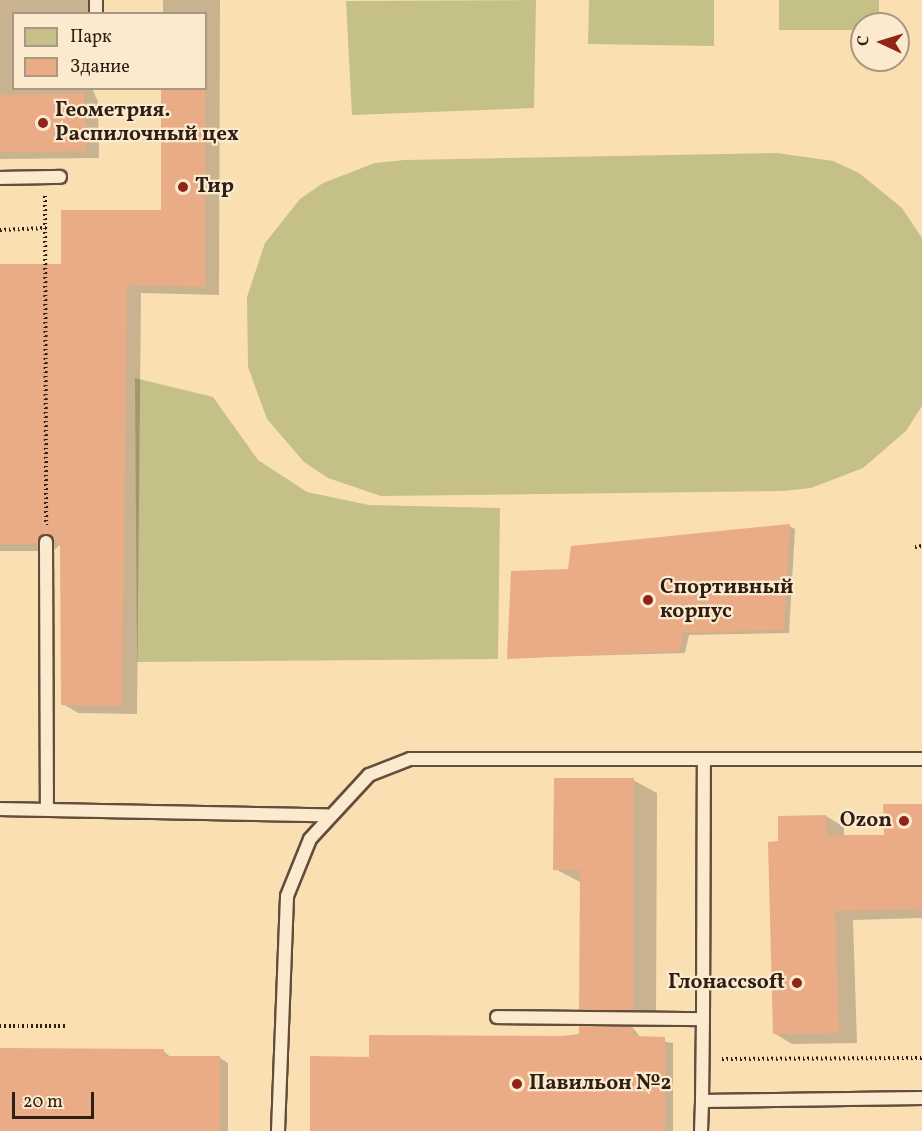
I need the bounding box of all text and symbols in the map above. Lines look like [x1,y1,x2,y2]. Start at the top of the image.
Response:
legend [12,12,207,90]
north arrow [850,12,910,72]
text: Парк [70,25,112,50]
text: С [853,35,875,47]
text: Здание [70,55,130,80]
place label: Геометрия. Распилочный цех [55,98,239,148]
marker: Геометрия. Распилочный цех [36,116,50,130]
place label: Тир [195,174,234,200]
marker: Тир [176,180,190,194]
place label: Спортивный корпус [660,575,794,625]
marker: Спортивный корпус [641,593,655,607]
place label: Ozon [840,808,892,834]
marker: Ozon [897,814,911,828]
place label: Глонассsoft [668,970,785,996]
marker: Глонассsoft [790,976,804,990]
place label: Павильон №2 [529,1071,671,1097]
marker: Павильон №2 [510,1077,524,1091]
scale bar [15,1080,98,1118]
text: 20 m [23,1090,63,1115]

